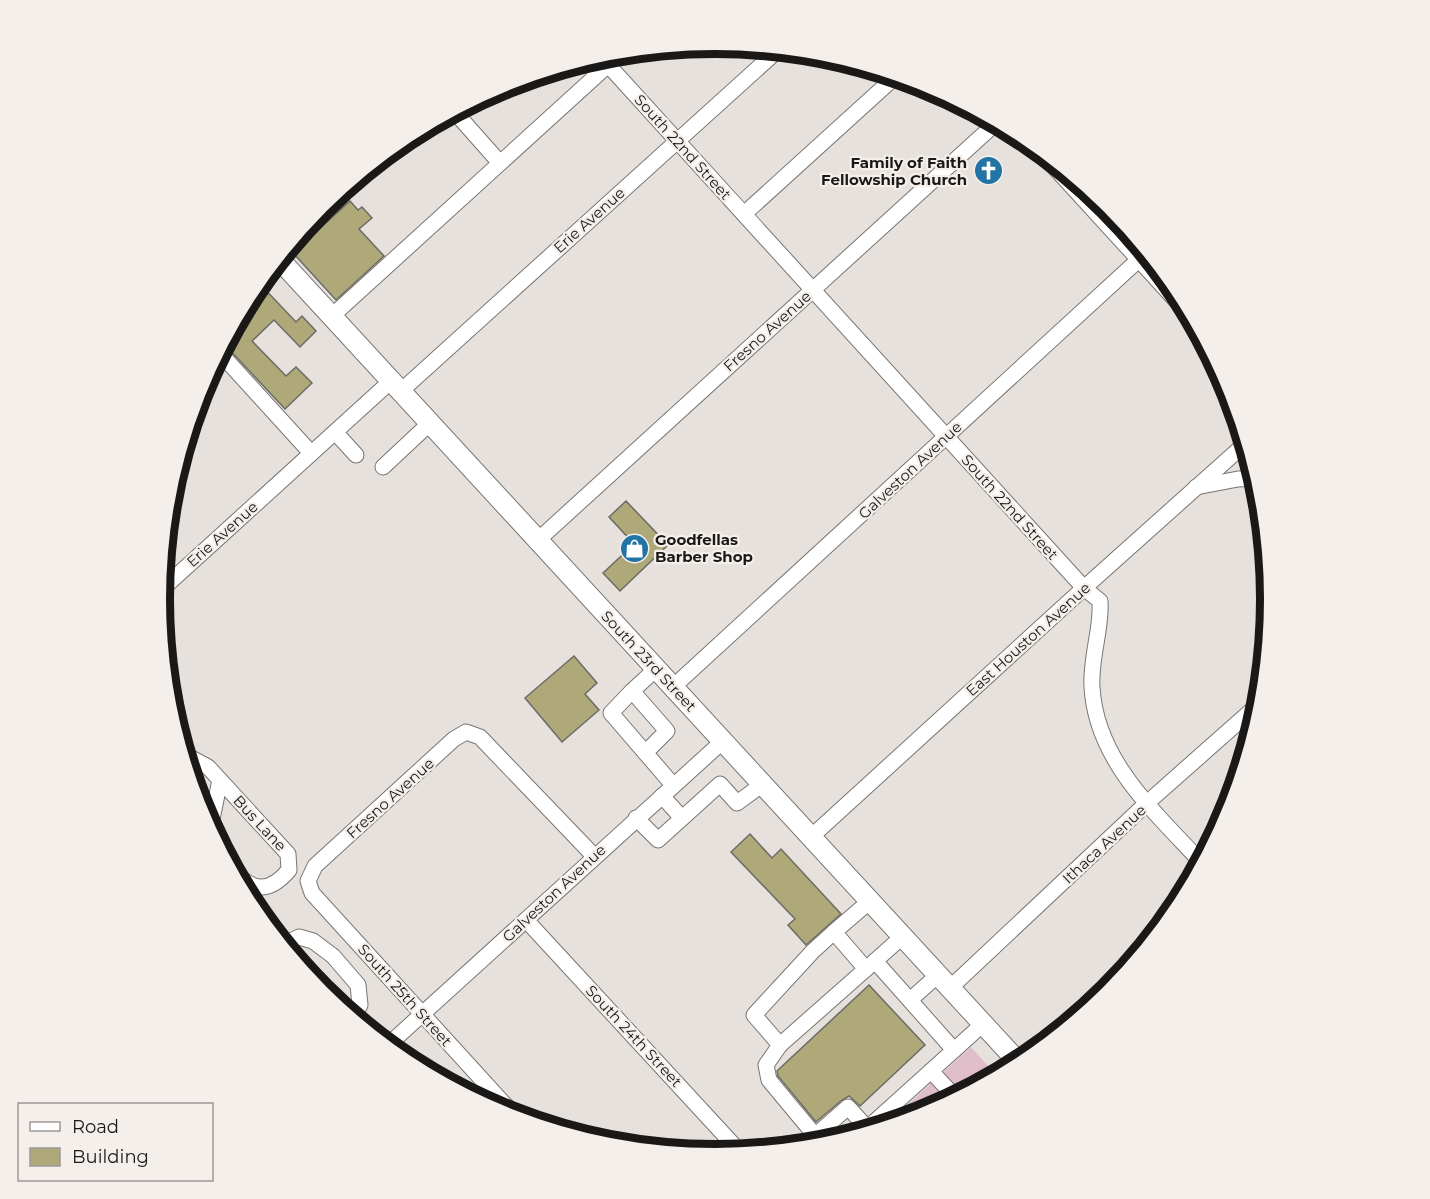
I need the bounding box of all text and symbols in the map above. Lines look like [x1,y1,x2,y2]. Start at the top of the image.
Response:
street label: South 22nd Street [631,90,735,204]
place label: Family of Faith Fellowship Church [821,153,967,189]
church icon: Family of Faith Fellowship Church [972,155,1004,187]
street label: Erie Avenue [549,183,629,257]
street label: Fresno Avenue [719,287,815,375]
street label: Galveston Avenue [854,417,966,523]
street label: South 22nd Street [958,450,1062,564]
street label: Erie Avenue [182,497,262,571]
place label: Goodfellas Barber Shop [655,530,753,566]
shop icon: Goodfellas Barber Shop [618,532,650,564]
street label: East Houston Avenue [962,578,1094,700]
street label: South 23rd Street [597,607,701,715]
street label: Fresno Avenue [342,754,438,842]
street label: Bus Lane [229,791,291,855]
street label: Ithaca Avenue [1058,800,1150,888]
street label: Galveston Avenue [498,840,610,946]
street label: South 25th Street [354,940,456,1050]
street label: South 24th Street [582,981,686,1091]
legend [18,1103,213,1181]
text: Road [72,1116,119,1138]
text: Building [72,1146,149,1168]

